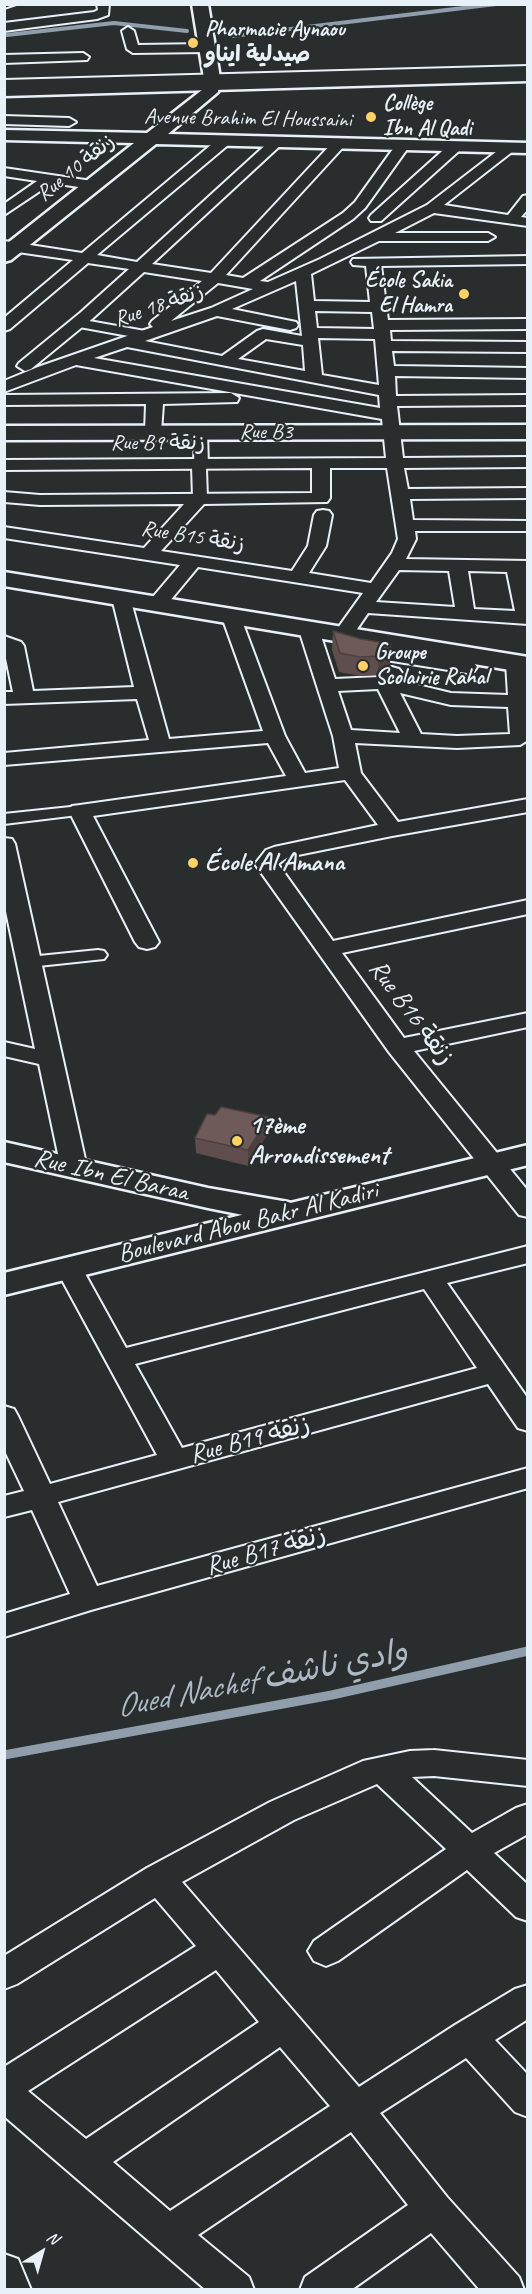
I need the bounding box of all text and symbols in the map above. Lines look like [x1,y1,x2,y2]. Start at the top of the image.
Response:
place label: Pharmacie Aynaou صيدلية ايناو [205,17,345,68]
marker: Pharmacie Aynaou صيدلية ايناو [186,36,200,50]
place label: Collège Ibn Al Qadi [383,91,472,142]
street label: Avenue Brahim El Houssaini [144,104,352,134]
marker: Collège Ibn Al Qadi [364,110,378,124]
street label: Rue 10 زنقة [32,128,120,208]
place label: École Sakia El Hamra [365,268,452,320]
street label: Rue 18 زنقة [111,278,207,334]
marker: École Sakia El Hamra [457,287,471,301]
street label: Rue B3 [239,419,293,445]
street label: Rue B9 زنقة [111,430,205,456]
street label: Rue B15 زنقة [139,516,247,558]
place label: Groupe Scolairie Rahal [375,640,488,692]
marker: Groupe Scolairie Rahal [356,659,370,673]
place label: École Al Amana [205,847,344,879]
marker: École Al Amana [186,856,200,870]
street label: Rue B16 زنقة [361,954,461,1072]
place label: 17ème Arrondissement [249,1110,389,1172]
marker: 17ème Arrondissement [230,1134,244,1148]
street label: Rue Ibn El Baraa [31,1143,191,1209]
street label: Boulevard Abou Bakr Al Kadiri [115,1176,381,1270]
street label: Rue B19 زنقة [186,1409,314,1471]
street label: Rue B17 زنقة [202,1519,330,1583]
water label: Oued Nachef وادي ناشف [113,1632,411,1728]
north arrow [12,2222,72,2282]
text: N [43,2227,63,2249]

